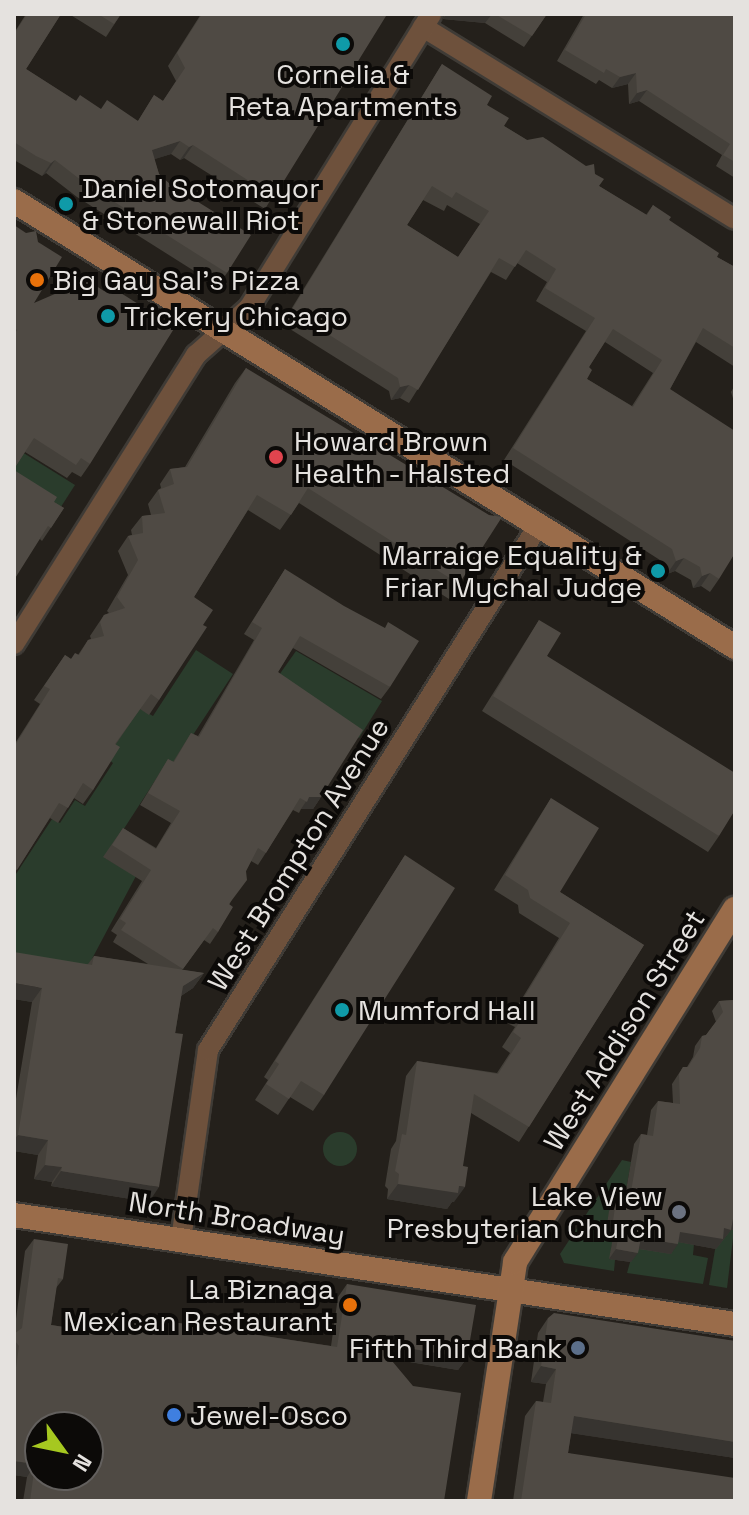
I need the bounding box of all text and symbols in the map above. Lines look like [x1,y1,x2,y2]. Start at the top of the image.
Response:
marker: Cornelia & Reta Apartments [334,35,352,53]
place label: Cornelia & Reta Apartments [228,57,458,123]
place label: Daniel Sotomayor & Stonewall Riot [82,171,320,237]
marker: Daniel Sotomayor & Stonewall Riot [57,195,75,213]
place label: Big Gay Sal's Pizza [53,263,300,297]
marker: Big Gay Sal's Pizza [28,271,46,289]
place label: Trickery Chicago [124,299,348,333]
marker: Trickery Chicago [99,307,117,325]
place label: Howard Brown Health - Halsted [294,424,512,490]
marker: Howard Brown Health - Halsted [265,446,287,468]
place label: Marraige Equality & Friar Mychal Judge [381,538,642,604]
marker: Marraige Equality & Friar Mychal Judge [649,562,667,580]
street label: West Brompton Avenue [200,711,396,997]
street label: West Addison Street [536,903,712,1157]
place label: Mumford Hall [358,993,536,1027]
marker: Mumford Hall [333,1001,351,1019]
place label: Lake View Presbyterian Church [387,1179,663,1245]
street label: North Broadway [127,1184,347,1252]
marker: Lake View Presbyterian Church [670,1203,688,1221]
place label: La Biznaga Mexican Restaurant [63,1272,334,1338]
marker: La Biznaga Mexican Restaurant [341,1296,359,1314]
place label: Fifth Third Bank [348,1331,562,1365]
marker: Fifth Third Bank [569,1339,587,1357]
place label: Jewel-Osco [190,1398,348,1432]
marker: Jewel-Osco [165,1406,183,1424]
north arrow [24,1411,104,1491]
text: N [67,1449,98,1477]

